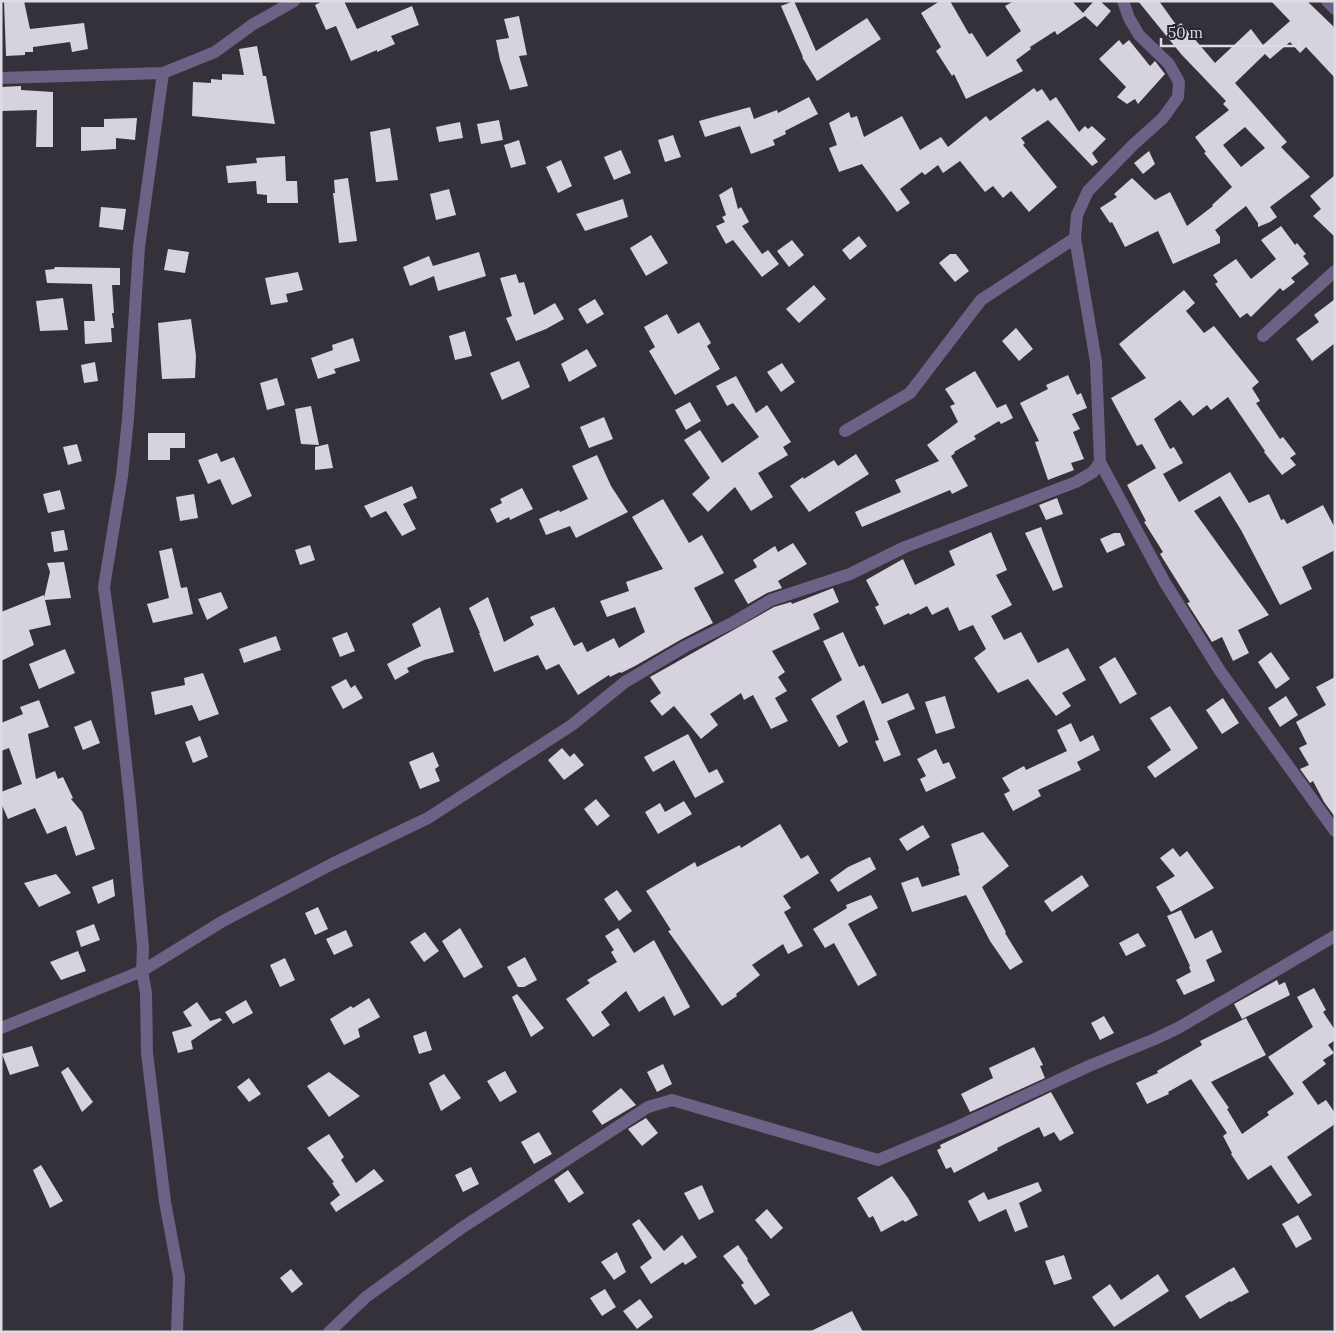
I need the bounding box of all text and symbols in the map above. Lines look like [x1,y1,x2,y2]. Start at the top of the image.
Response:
scale bar [1161,15,1298,47]
text: 50 m [1168,23,1203,42]

